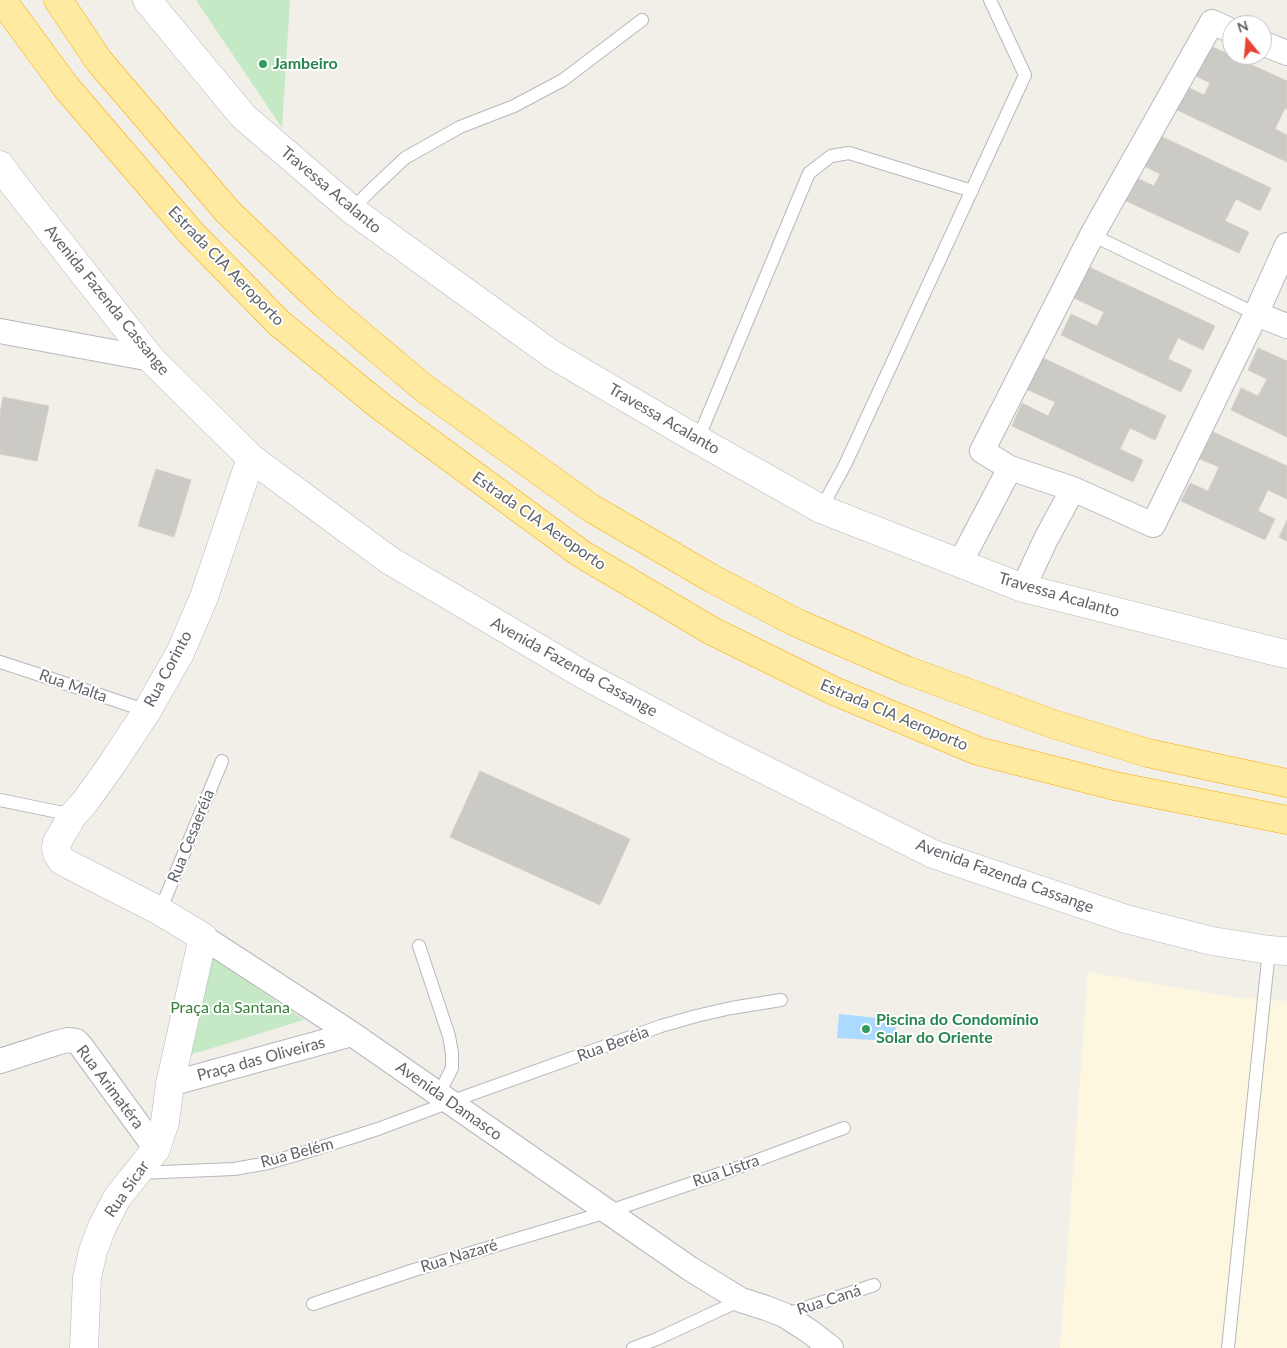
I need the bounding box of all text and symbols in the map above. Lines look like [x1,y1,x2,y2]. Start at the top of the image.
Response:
north arrow [1222,15,1272,65]
text: N [1235,16,1250,36]
place label: Jambeiro [273,54,338,74]
marker: Jambeiro [257,58,269,70]
street label: Travessa Acalanto [277,142,385,238]
street label: Estrada CIA Aeroporto [164,202,288,330]
street label: Avenida Fazenda Cassange [40,221,174,379]
street label: Travessa Acalanto [605,379,723,459]
street label: Estrada CIA Aeroporto [468,468,610,574]
street label: Travessa Acalanto [996,569,1122,621]
street label: Avenida Fazenda Cassange [487,613,661,721]
street label: Rua Corinto [140,628,196,710]
street label: Rua Malta [36,665,110,707]
street label: Estrada CIA Aeroporto [817,675,971,755]
street label: Rua Cesaeréia [164,787,218,885]
street label: Avenida Fazenda Cassange [913,835,1097,917]
park label: Praça da Santana [170,998,290,1018]
place label: Piscina do Condomínio Solar do Oriente [876,1010,1039,1048]
street label: Rua Beréia [574,1022,652,1066]
marker: Piscina do Condomínio Solar do Oriente [860,1023,872,1035]
street label: Praça das Oliveiras [195,1033,327,1085]
street label: Rua Arimatéra [72,1041,148,1133]
street label: Avenida Damasco [392,1057,506,1145]
street label: Rua Belém [258,1134,336,1172]
street label: Rua Listra [690,1151,762,1191]
street label: Rua Sicar [101,1157,153,1221]
street label: Rua Nazaré [418,1235,500,1277]
street label: Rua Caná [795,1281,863,1319]

